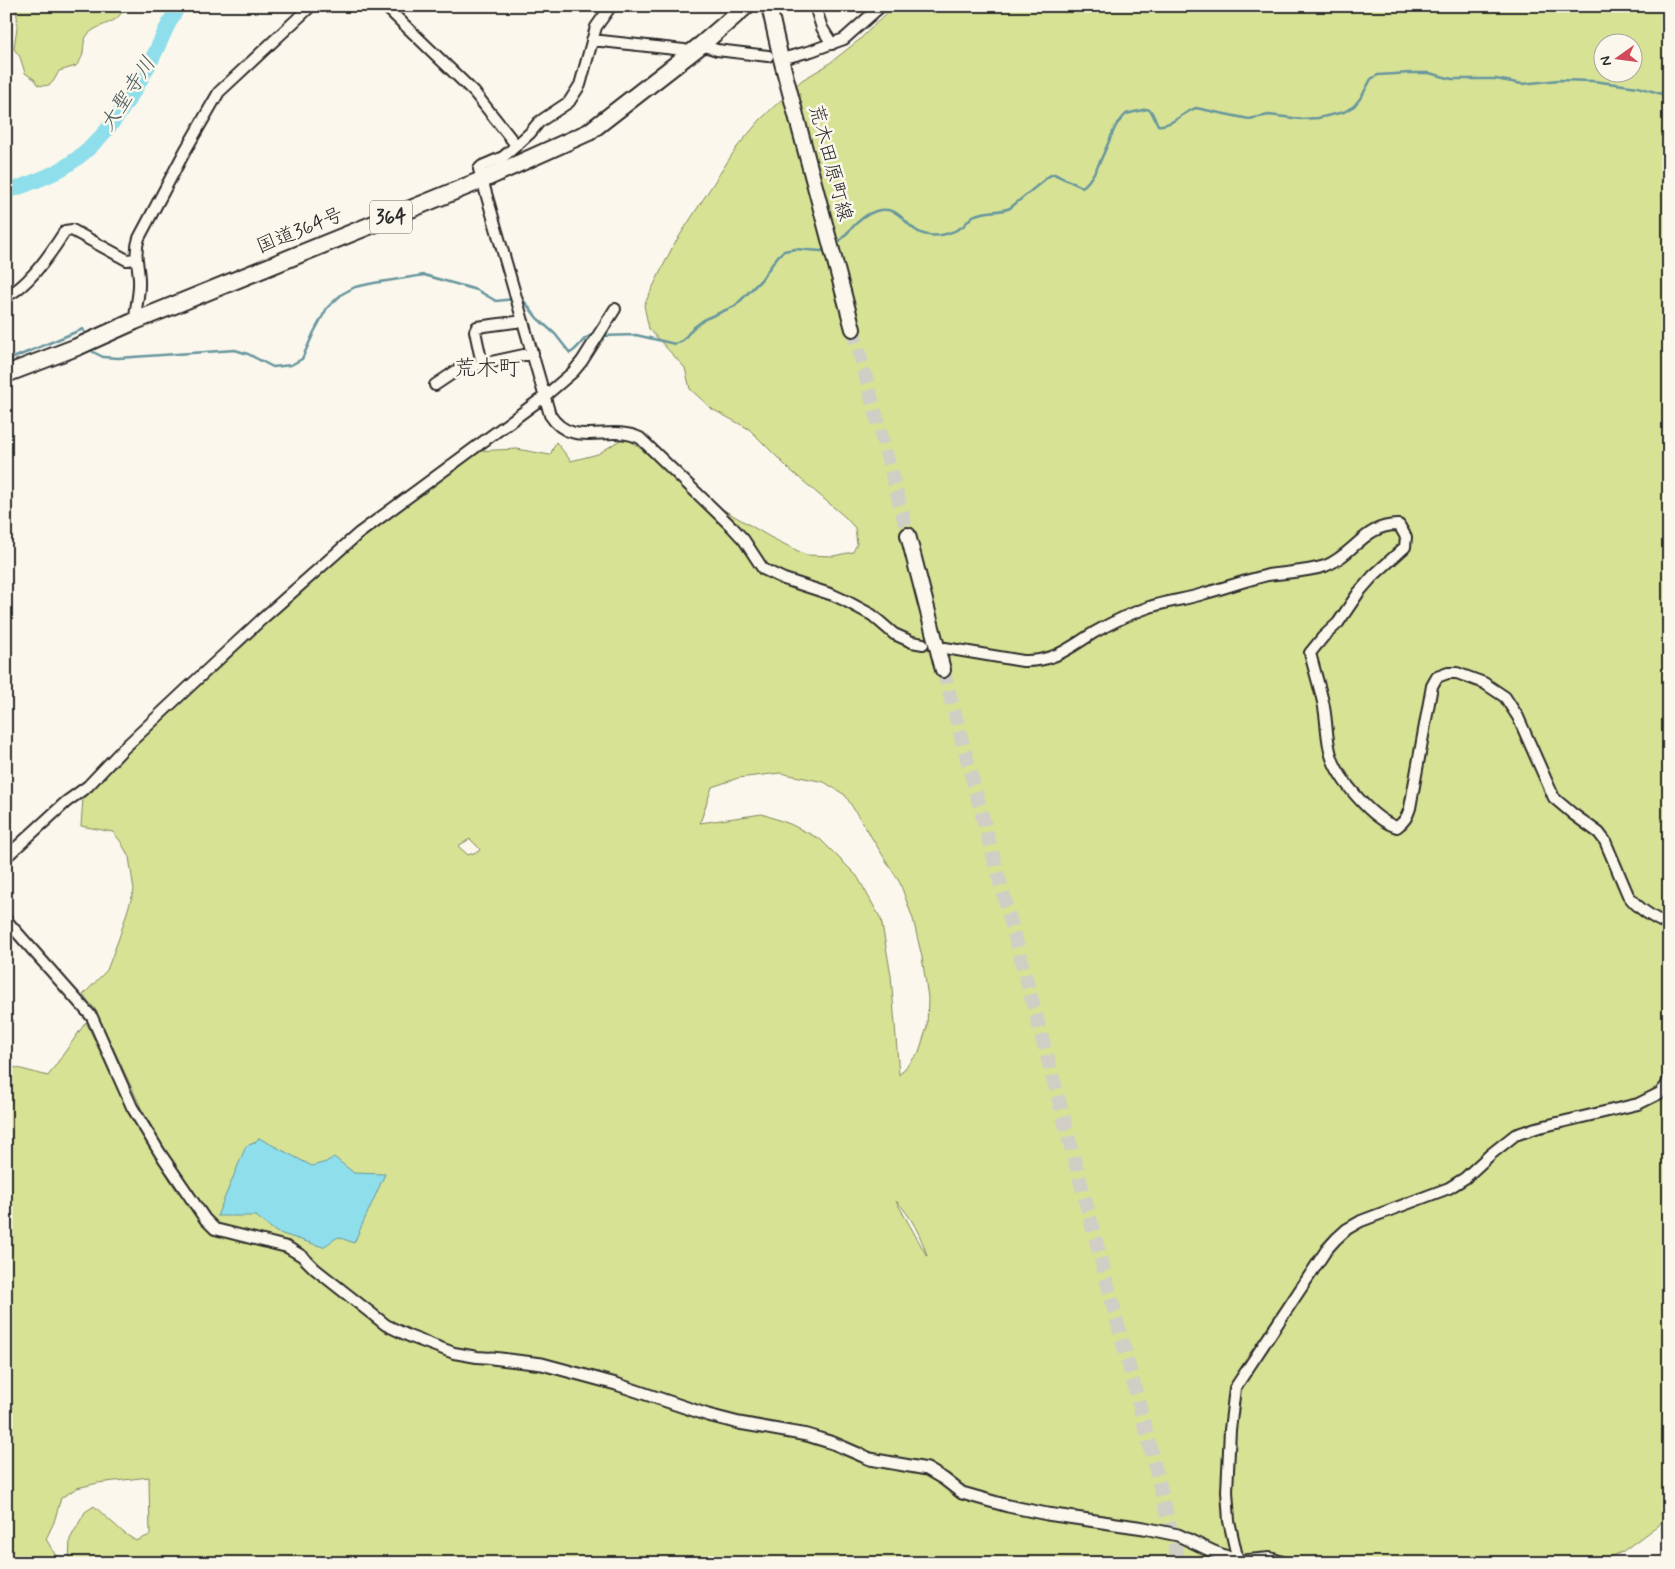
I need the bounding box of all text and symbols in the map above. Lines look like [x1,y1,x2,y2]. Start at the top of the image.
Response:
north arrow [1592,32,1642,82]
water label: 大聖寺川 [93,51,163,137]
text: N [1596,54,1616,68]
street label: 荒木田原町線 [801,102,859,224]
road number: 364 [370,200,412,233]
street label: 国道364号 [252,201,348,261]
district label: 荒木町 [454,355,520,383]

